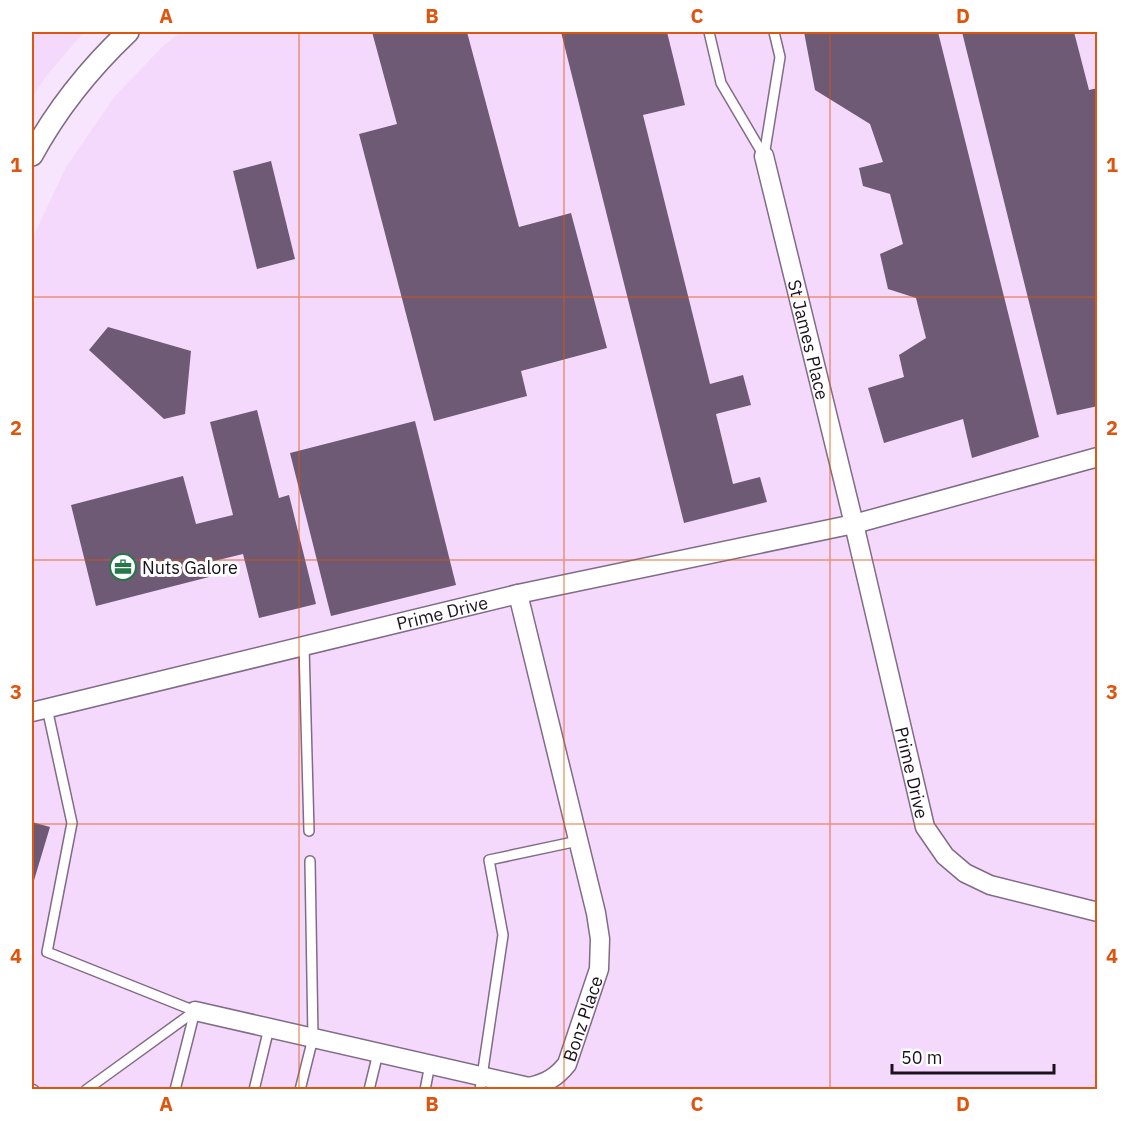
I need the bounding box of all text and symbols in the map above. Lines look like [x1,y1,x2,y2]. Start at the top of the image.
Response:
text: A [159,2,173,29]
text: B [425,2,439,29]
text: C [690,2,704,29]
text: D [956,2,970,29]
text: 1 [10,151,22,178]
text: 1 [1106,151,1118,178]
street label: St James Place [783,277,835,402]
text: 2 [10,414,22,441]
text: 2 [1106,414,1118,441]
office icon: Nuts Galore [108,552,138,582]
place label: Nuts Galore [142,556,238,579]
street label: Prime Drive [394,590,490,635]
text: 3 [10,678,22,705]
text: 3 [1106,678,1118,705]
street label: Prime Drive [890,724,934,821]
text: 4 [10,942,22,969]
text: 4 [1106,942,1118,969]
street label: Bonz Place [557,973,607,1064]
scale bar [892,1037,1054,1075]
text: 50 m [901,1046,943,1069]
text: A [159,1090,173,1117]
text: B [425,1090,439,1117]
text: C [690,1090,704,1117]
text: D [956,1090,970,1117]

